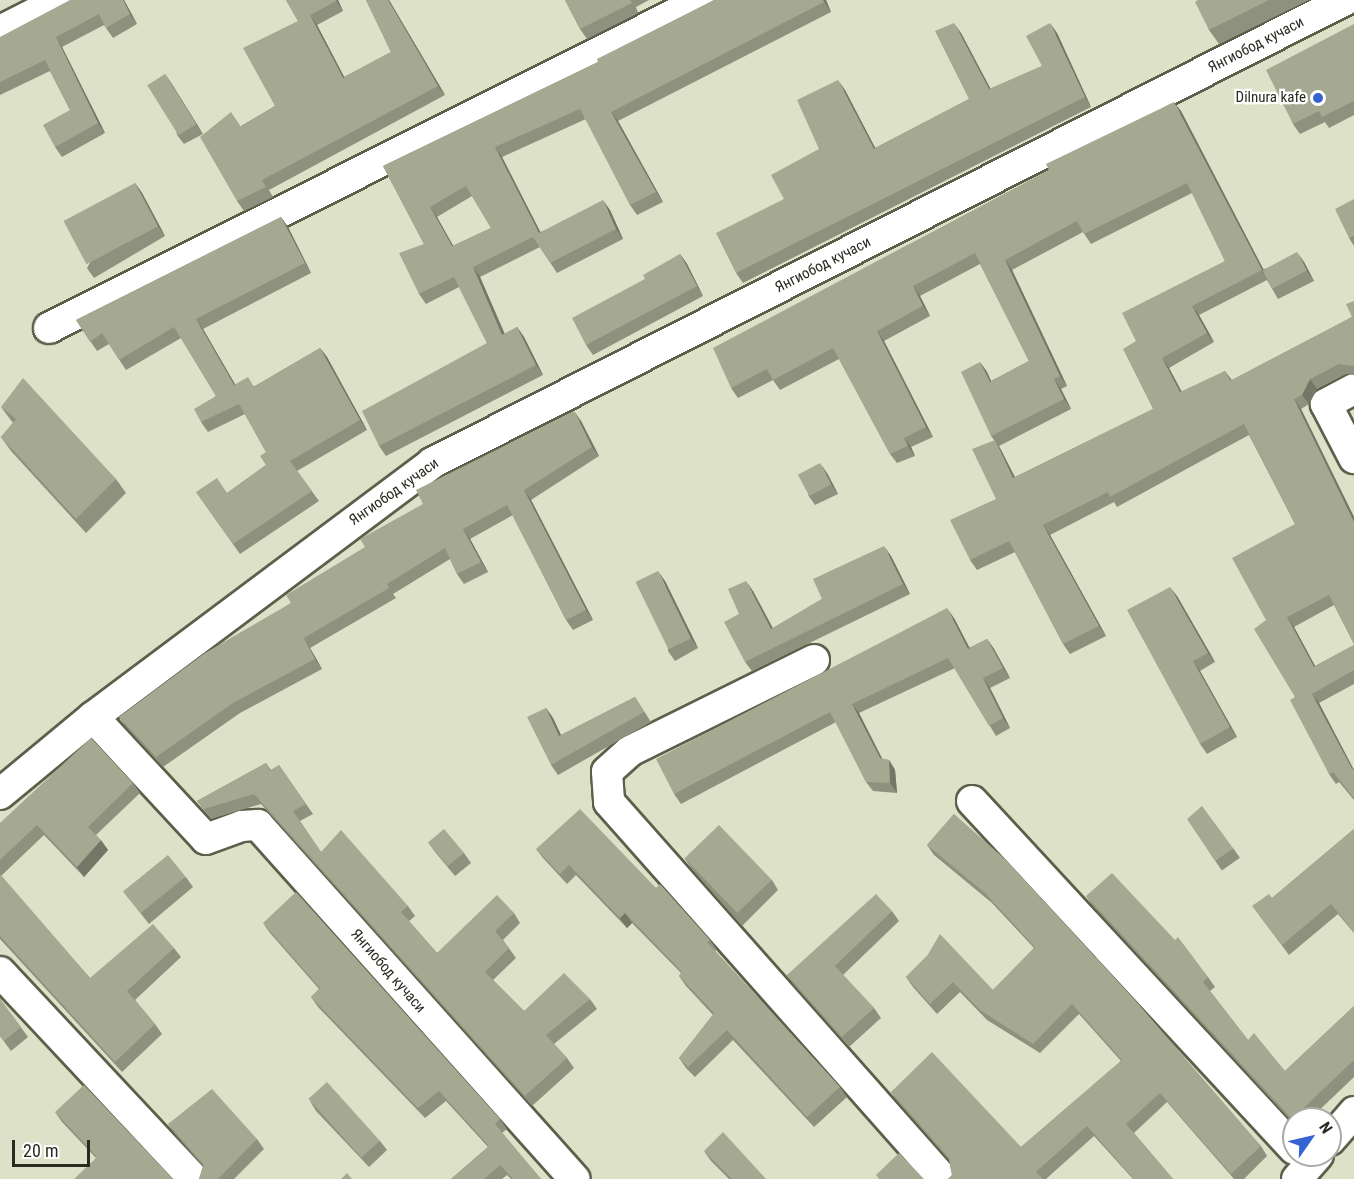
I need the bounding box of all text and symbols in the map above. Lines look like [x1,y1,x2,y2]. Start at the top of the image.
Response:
street label: Янгиобод кучаси [1205,13,1307,77]
place label: Dilnura kafe [1236,89,1306,107]
marker: Dilnura kafe [1311,91,1325,105]
street label: Янгиобод кучаси [772,233,874,297]
street label: Янгиобод кучаси [346,455,442,529]
street label: Янгиобод кучаси [347,925,429,1017]
north arrow [1282,1107,1342,1167]
text: N [1315,1118,1336,1137]
scale bar [15,1128,93,1166]
text: 20 m [23,1140,58,1161]

